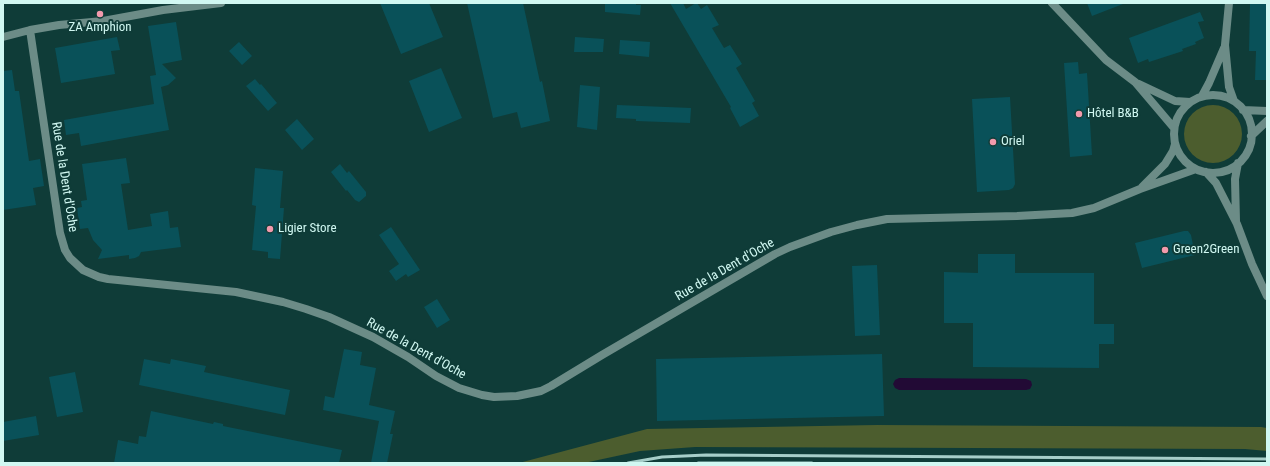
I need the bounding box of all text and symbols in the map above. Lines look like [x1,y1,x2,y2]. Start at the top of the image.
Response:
marker: ZA Amphion [95,9,105,19]
place label: ZA Amphion [68,20,132,36]
place label: Hôtel B&B [1087,106,1139,122]
marker: Hôtel B&B [1074,109,1084,119]
street label: Rue de la Dent d'Oche [48,121,80,233]
place label: Oriel [1001,134,1025,150]
marker: Oriel [988,137,998,147]
place label: Ligier Store [278,221,337,237]
marker: Ligier Store [265,224,275,234]
street label: Rue de la Dent d'Oche [673,235,777,305]
place label: Green2Green [1173,242,1239,258]
marker: Green2Green [1160,245,1170,255]
street label: Rue de la Dent d'Oche [363,315,469,383]

